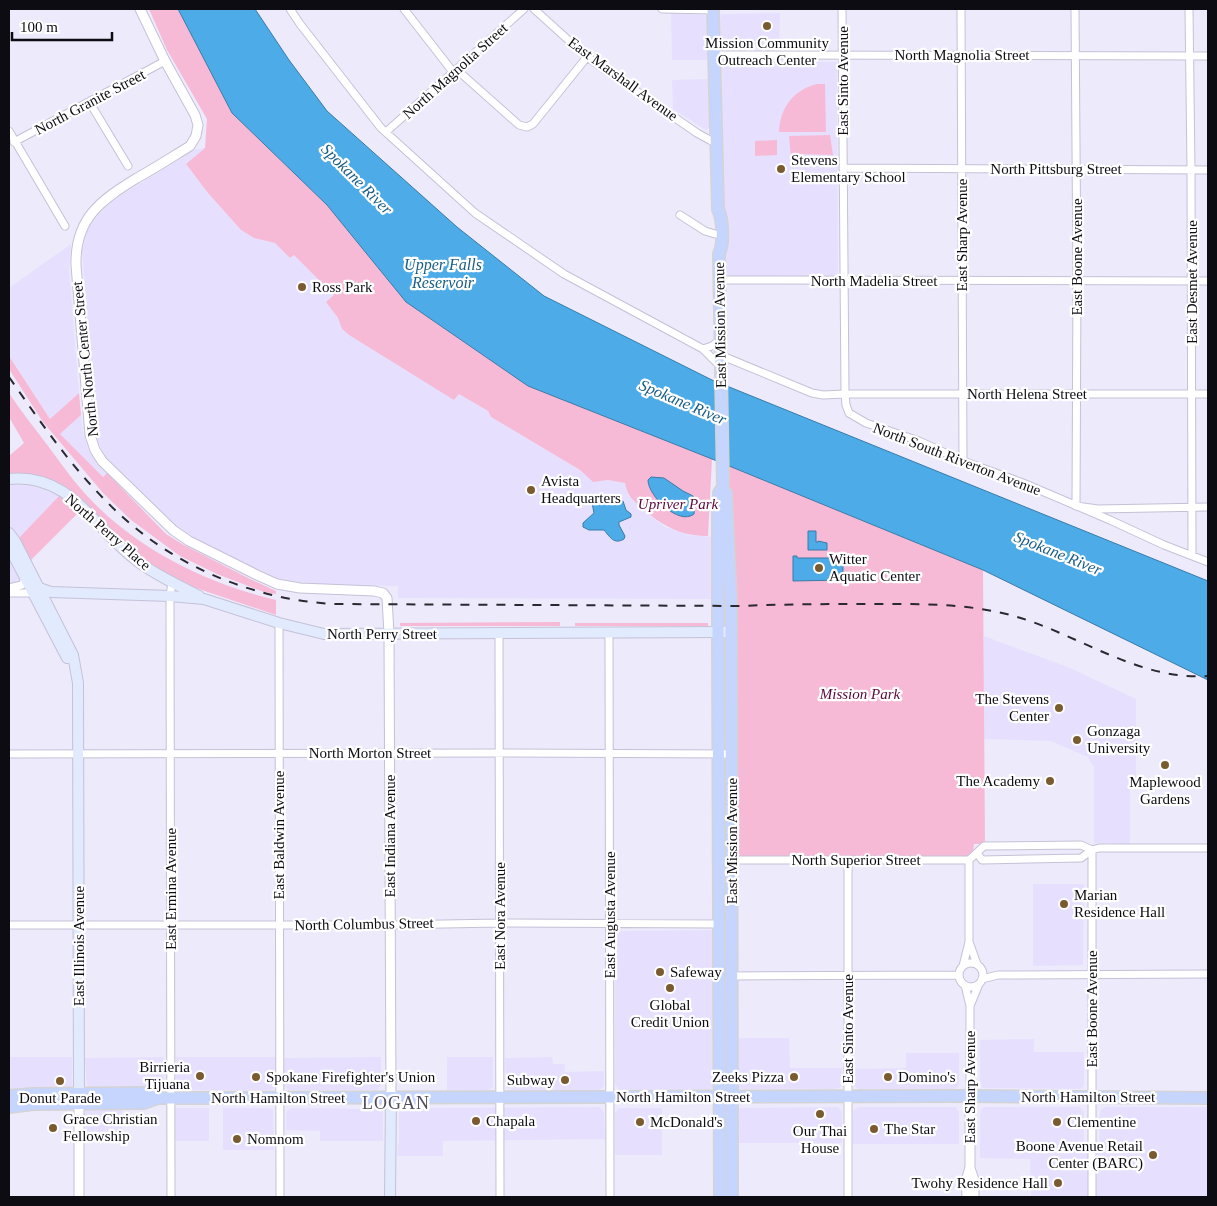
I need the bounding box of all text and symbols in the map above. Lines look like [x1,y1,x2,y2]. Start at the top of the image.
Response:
scale bar [12,10,112,42]
text: 100 m [20,19,58,35]
street label: North Magnolia Street [399,19,511,122]
marker: Mission Community Outreach Center [761,20,773,32]
street label: East Sinto Avenue [835,26,851,136]
street label: East Marshall Avenue [565,34,681,124]
place label: Mission Community Outreach Center [705,35,829,68]
street label: North Magnolia Street [895,47,1030,63]
street label: North Granite Street [32,66,149,138]
water label: Spokane River [317,140,396,219]
place label: Stevens Elementary School [791,152,906,185]
street label: North Pittsburg Street [990,161,1123,177]
marker: Stevens Elementary School [775,163,787,175]
street label: East Sharp Avenue [954,178,970,292]
street label: East Boone Avenue [1069,198,1085,316]
street label: East Desmet Avenue [1184,220,1200,344]
water label: Upper Falls Reservoir [404,256,482,291]
street label: East Mission Avenue [711,261,729,388]
street label: North Madelia Street [811,273,938,289]
place label: Ross Park [312,279,373,295]
street label: North North Center Street [69,280,101,438]
marker: Ross Park [296,281,308,293]
water label: Spokane River [637,376,730,429]
street label: North Helena Street [967,386,1088,402]
street label: North South Riverton Avenue [871,420,1043,499]
place label: Avista Headquarters [541,473,621,506]
marker: Avista Headquarters [525,484,537,496]
street label: North Perry Place [62,491,154,574]
park label: Upriver Park [638,496,719,512]
water label: Spokane River [1011,528,1105,579]
place label: Witter Aquatic Center [829,551,920,584]
marker: Witter Aquatic Center [813,562,825,574]
street label: North Perry Street [327,626,438,642]
park label: Mission Park [819,686,901,702]
place label: The Stevens Center [975,691,1049,724]
marker: The Stevens Center [1053,702,1065,714]
place label: Gonzaga University [1087,723,1151,756]
marker: Gonzaga University [1071,734,1083,746]
street label: North Morton Street [309,745,432,761]
marker: Maplewood Gardens [1159,759,1171,771]
street label: East Baldwin Avenue [271,770,287,899]
place label: The Academy [956,773,1040,789]
street label: East Indiana Avenue [382,774,398,898]
place label: Maplewood Gardens [1129,774,1201,807]
marker: The Academy [1044,775,1056,787]
street label: East Mission Avenue [724,777,740,904]
street label: East Ermina Avenue [163,828,179,950]
street label: East Augusta Avenue [602,851,618,979]
street label: North Superior Street [791,852,921,868]
street label: East Nora Avenue [492,862,508,970]
street label: East Illinois Avenue [71,885,87,1006]
place label: Marian Residence Hall [1074,887,1165,920]
marker: Marian Residence Hall [1058,898,1070,910]
street label: North Columbus Street [294,915,435,933]
street label: East Boone Avenue [1084,950,1100,1068]
place label: Safeway [670,964,722,980]
marker: Safeway [654,966,666,978]
street label: East Sinto Avenue [840,974,856,1084]
marker: Global Credit Union [664,982,676,994]
place label: Global Credit Union [631,997,710,1030]
street label: East Sharp Avenue [962,1030,978,1144]
place label: Birrieria Tijuana [139,1059,190,1092]
place label: Spokane Firefighter's Union [266,1069,436,1085]
place label: Zeeks Pizza [712,1069,784,1085]
place label: Domino's [898,1069,956,1085]
marker: Birrieria Tijuana [194,1070,206,1082]
marker: Spokane Firefighter's Union [250,1071,262,1083]
marker: Zeeks Pizza [788,1071,800,1083]
marker: Domino's [882,1071,894,1083]
place label: Subway [507,1072,555,1088]
marker: Subway [559,1074,571,1086]
marker: Donut Parade [54,1075,66,1087]
street label: North Hamilton Street [616,1089,751,1105]
street label: North Hamilton Street [1021,1089,1156,1105]
place label: Donut Parade [19,1090,101,1106]
street label: North Hamilton Street [211,1090,346,1106]
district label: LOGAN [362,1093,430,1113]
marker: Our Thai House [814,1108,826,1120]
place label: Grace Christian Fellowship [63,1111,158,1144]
place label: Chapala [486,1113,535,1129]
place label: McDonald's [650,1114,723,1130]
place label: Clementine [1067,1114,1136,1130]
marker: Chapala [470,1115,482,1127]
marker: McDonald's [634,1116,646,1128]
marker: Clementine [1051,1116,1063,1128]
place label: The Star [884,1121,935,1137]
marker: Grace Christian Fellowship [47,1122,59,1134]
place label: Our Thai House [793,1123,847,1156]
marker: The Star [868,1123,880,1135]
place label: Nomnom [247,1131,304,1147]
marker: Nomnom [231,1133,243,1145]
place label: Boone Avenue Retail Center (BARC) [1016,1138,1143,1172]
marker: Boone Avenue Retail Center (BARC) [1147,1149,1159,1161]
place label: Twohy Residence Hall [912,1175,1048,1191]
marker: Twohy Residence Hall [1052,1177,1064,1189]

